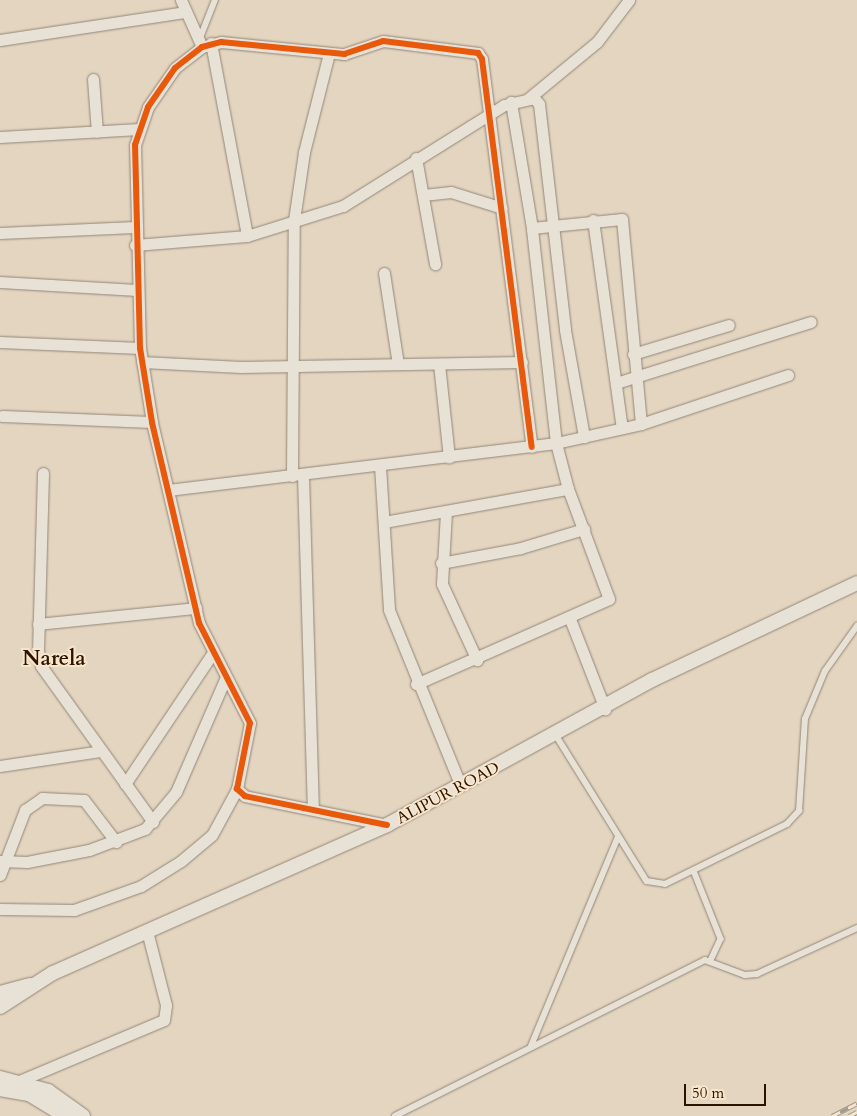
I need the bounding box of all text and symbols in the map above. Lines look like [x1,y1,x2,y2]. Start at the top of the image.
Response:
district label: Narela [22,646,86,672]
street label: ALIPUR ROAD [393,758,503,828]
scale bar [687,1074,770,1106]
text: 50 m [692,1083,724,1103]

